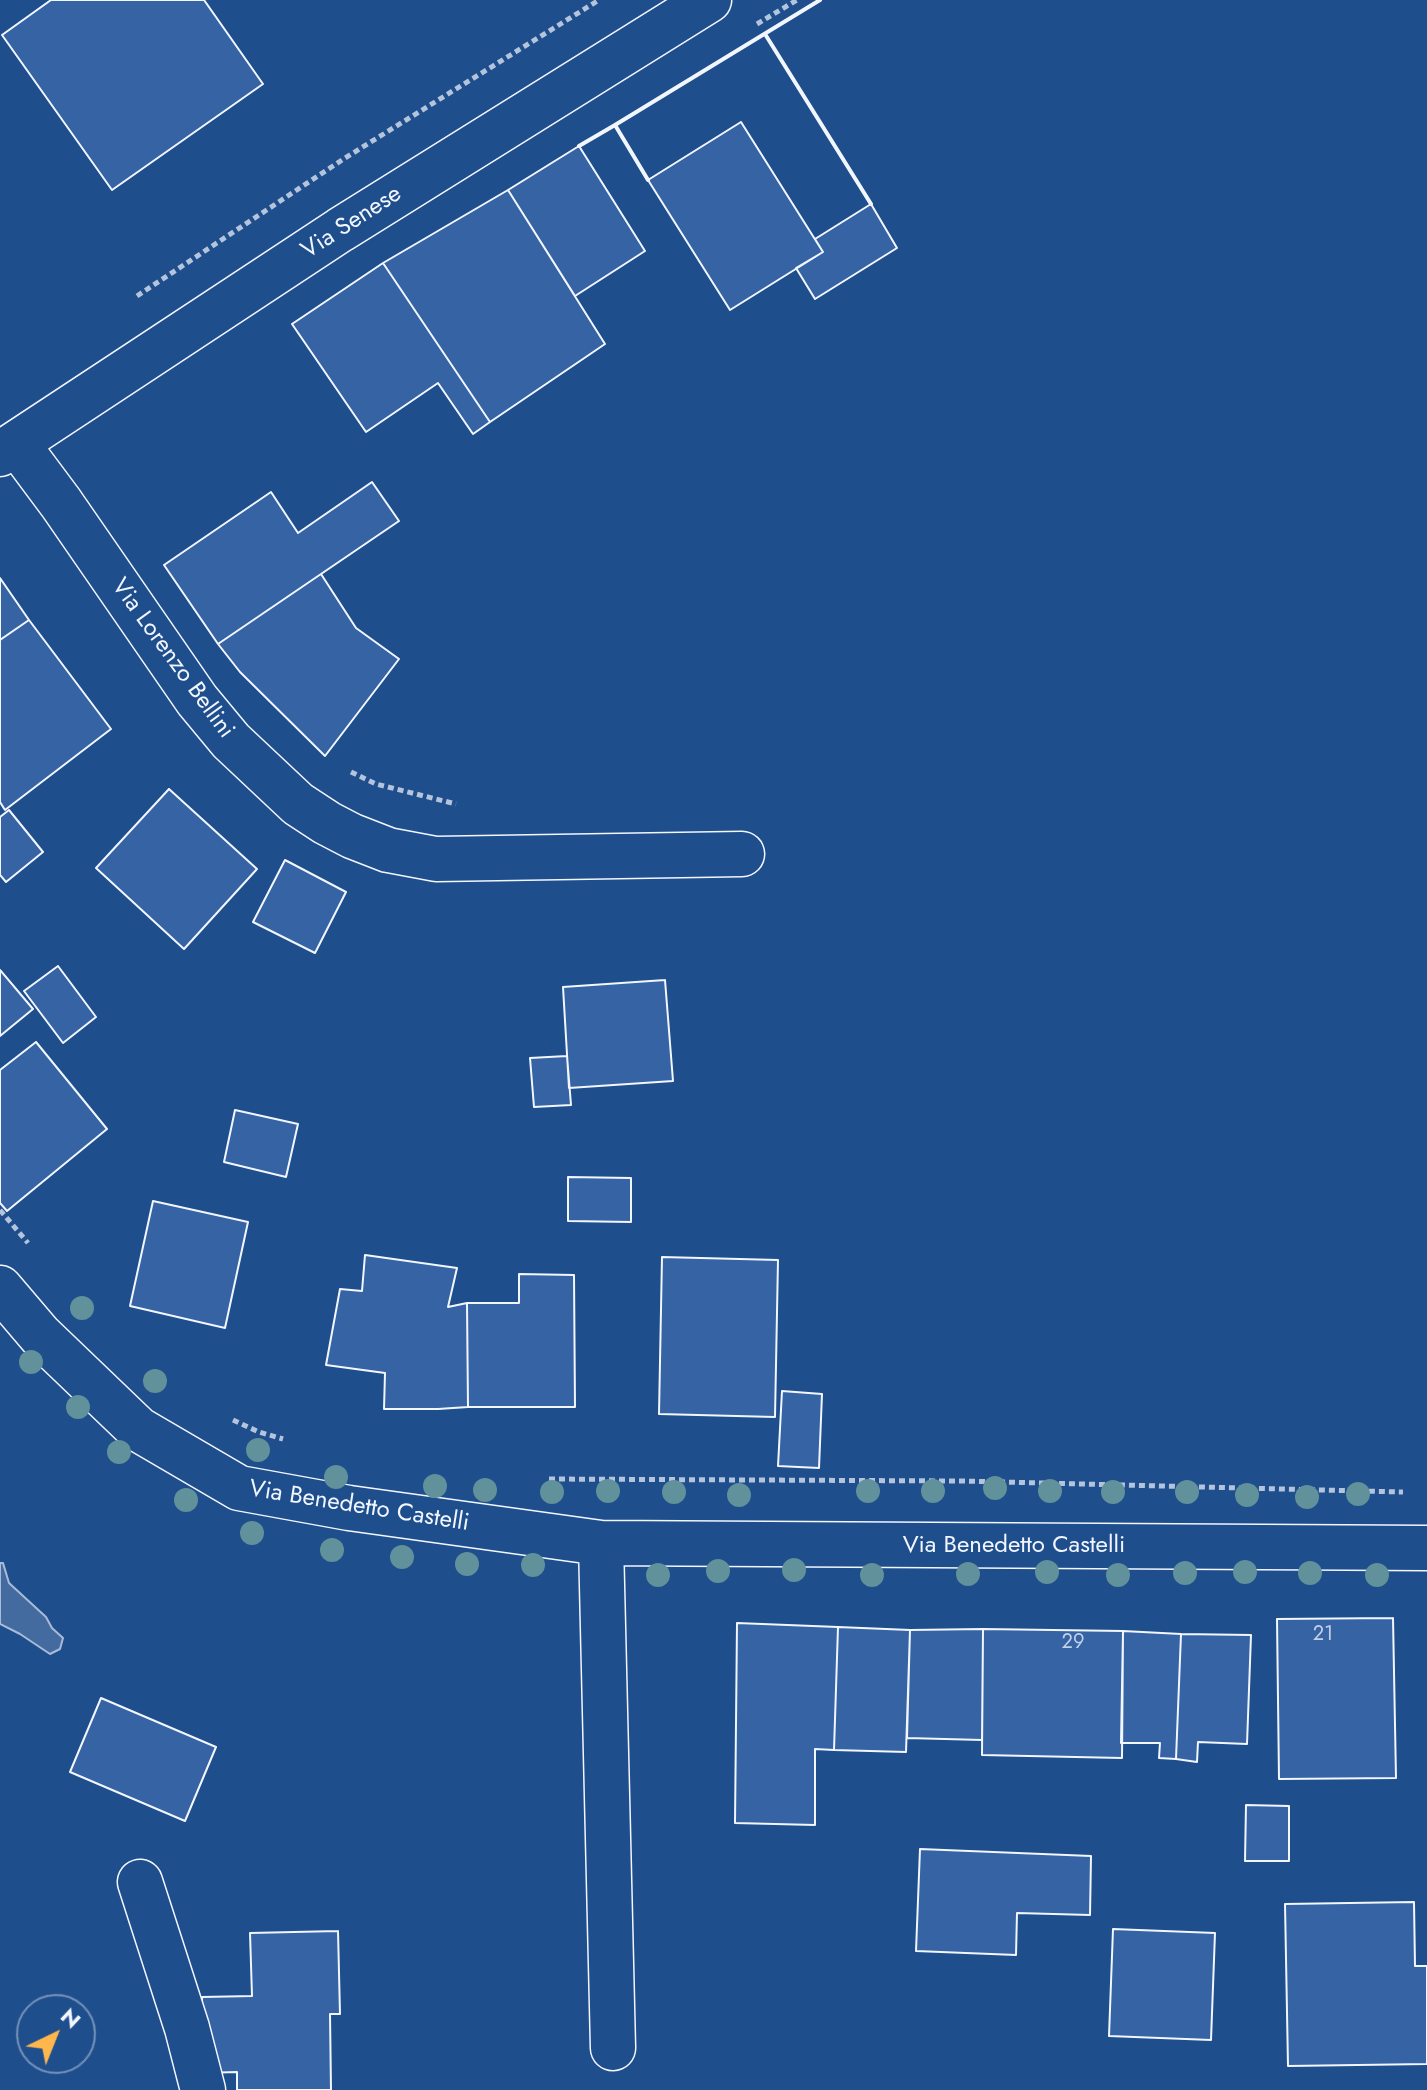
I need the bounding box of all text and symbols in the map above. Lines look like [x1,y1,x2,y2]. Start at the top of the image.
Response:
street label: Via Senese [297,180,407,266]
street label: Via Lorenzo Bellini [104,574,240,744]
street label: Via Benedetto Castelli [247,1475,471,1539]
street label: Via Benedetto Castelli [903,1532,1125,1560]
house number: 21 [1313,1623,1333,1647]
house number: 29 [1062,1631,1084,1655]
north arrow [16,1994,96,2074]
text: N [54,2000,88,2036]

